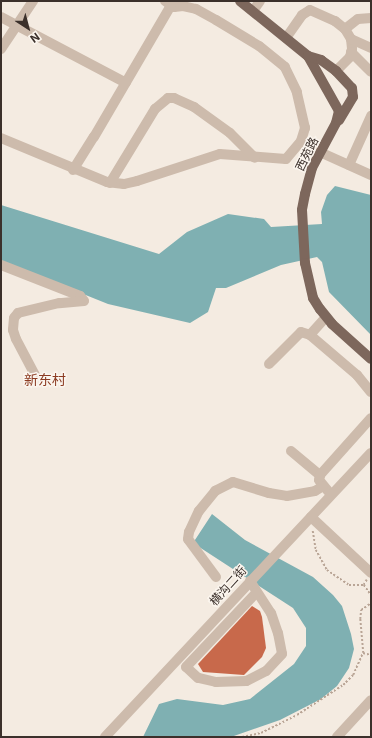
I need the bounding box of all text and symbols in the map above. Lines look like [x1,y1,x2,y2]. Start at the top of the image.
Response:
north arrow [8,8,48,48]
text: N [28,30,43,46]
street label: 西苑路 [293,135,321,173]
district label: 新东村 [24,372,66,388]
street label: 横沟二街 [207,563,249,609]

